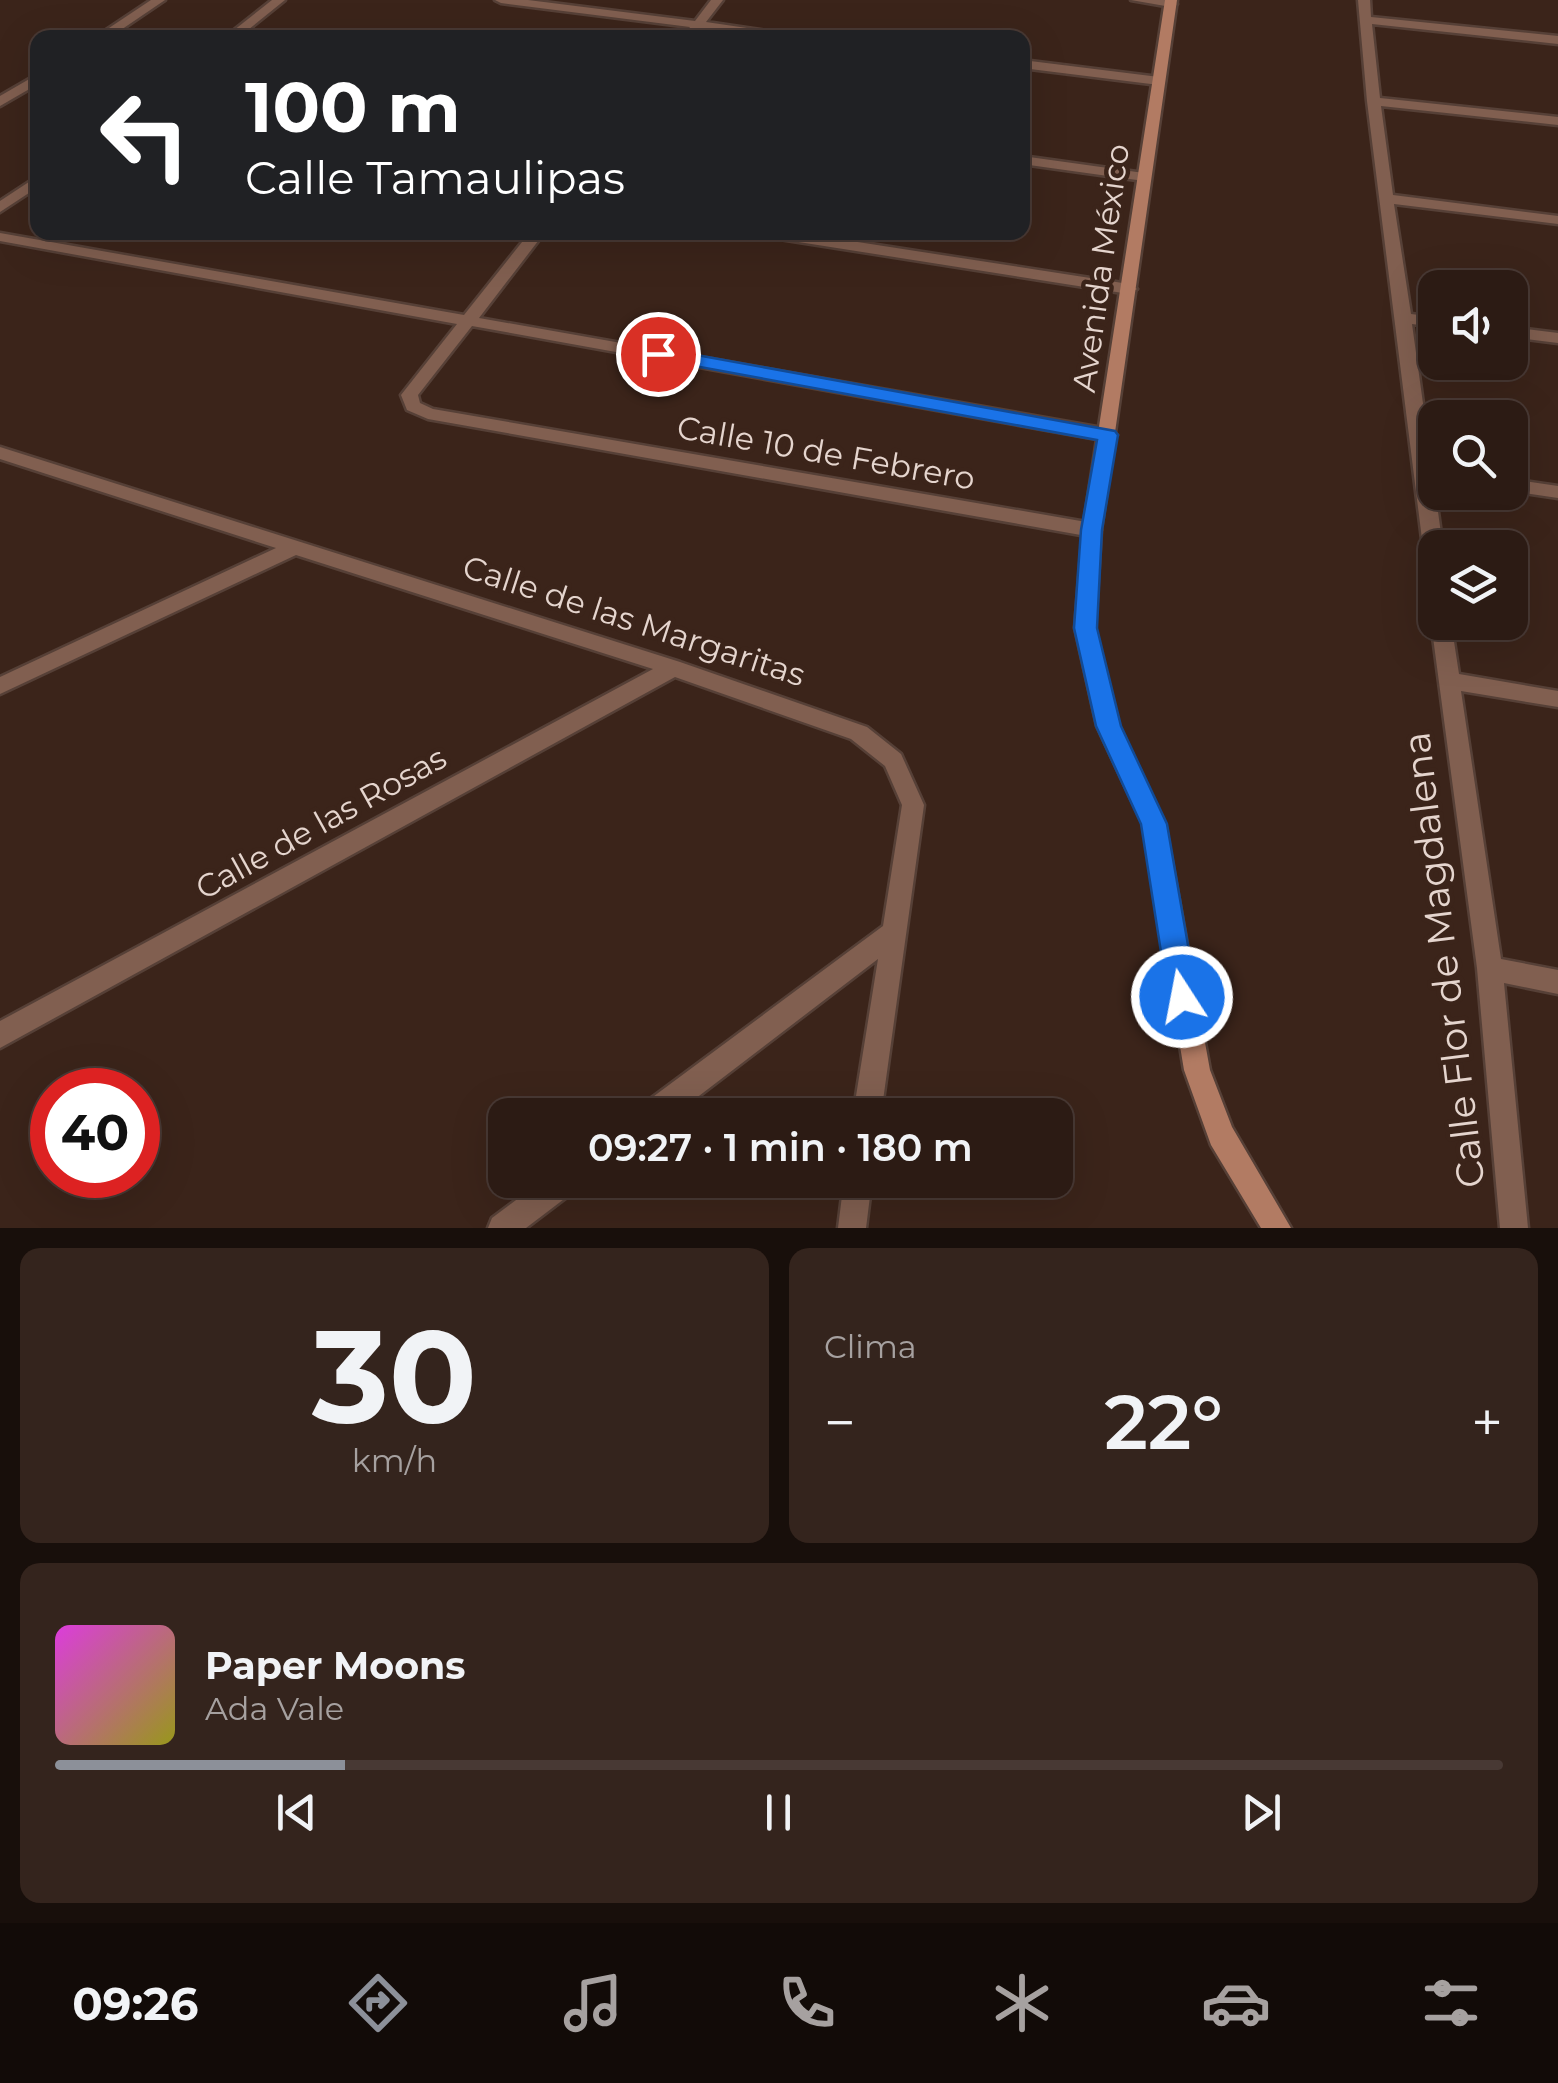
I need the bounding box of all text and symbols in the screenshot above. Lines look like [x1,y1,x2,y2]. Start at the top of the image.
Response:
text: 100 m [245,64,461,150]
icon: left [80,70,210,200]
street label: Avenida México [1064,141,1137,395]
text: Calle Tamaulipas [245,150,625,205]
map controls [1418,270,1528,640]
button: sound [1418,270,1528,380]
pin [616,312,701,397]
icon: arrive [631,327,686,382]
button: search [1418,400,1528,510]
street label: Calle 10 de Febrero [674,407,978,498]
button: layers [1418,530,1528,640]
street label: Calle de las Margaritas [458,547,810,694]
street label: Calle Flor de Magdalena [1392,730,1495,1191]
street label: Calle de las Rosas [189,738,453,908]
position arrow [1130,945,1234,1049]
speed limit sign: 40 [30,1068,160,1198]
text: 09:27 · 1 min · 180 m [588,1124,973,1171]
text: 30 [312,1296,477,1455]
text: Clima [824,1327,917,1366]
text: 22° [1104,1376,1223,1468]
text: − [824,1389,856,1456]
text: + [1471,1389,1503,1456]
text: km/h [352,1441,437,1480]
text: Paper Moons [205,1642,466,1689]
text: Ada Vale [205,1689,344,1728]
icon: previous [269,1785,324,1840]
icon: pause [751,1785,806,1840]
icon: next [1234,1785,1289,1840]
icon: directions [343,1968,413,2038]
icon: music [558,1968,628,2038]
icon: phone [772,1968,842,2038]
icon: climate [987,1968,1057,2038]
icon: car [1201,1968,1271,2038]
icon: filters [1416,1968,1486,2038]
text: 09:26 [72,1976,199,2031]

